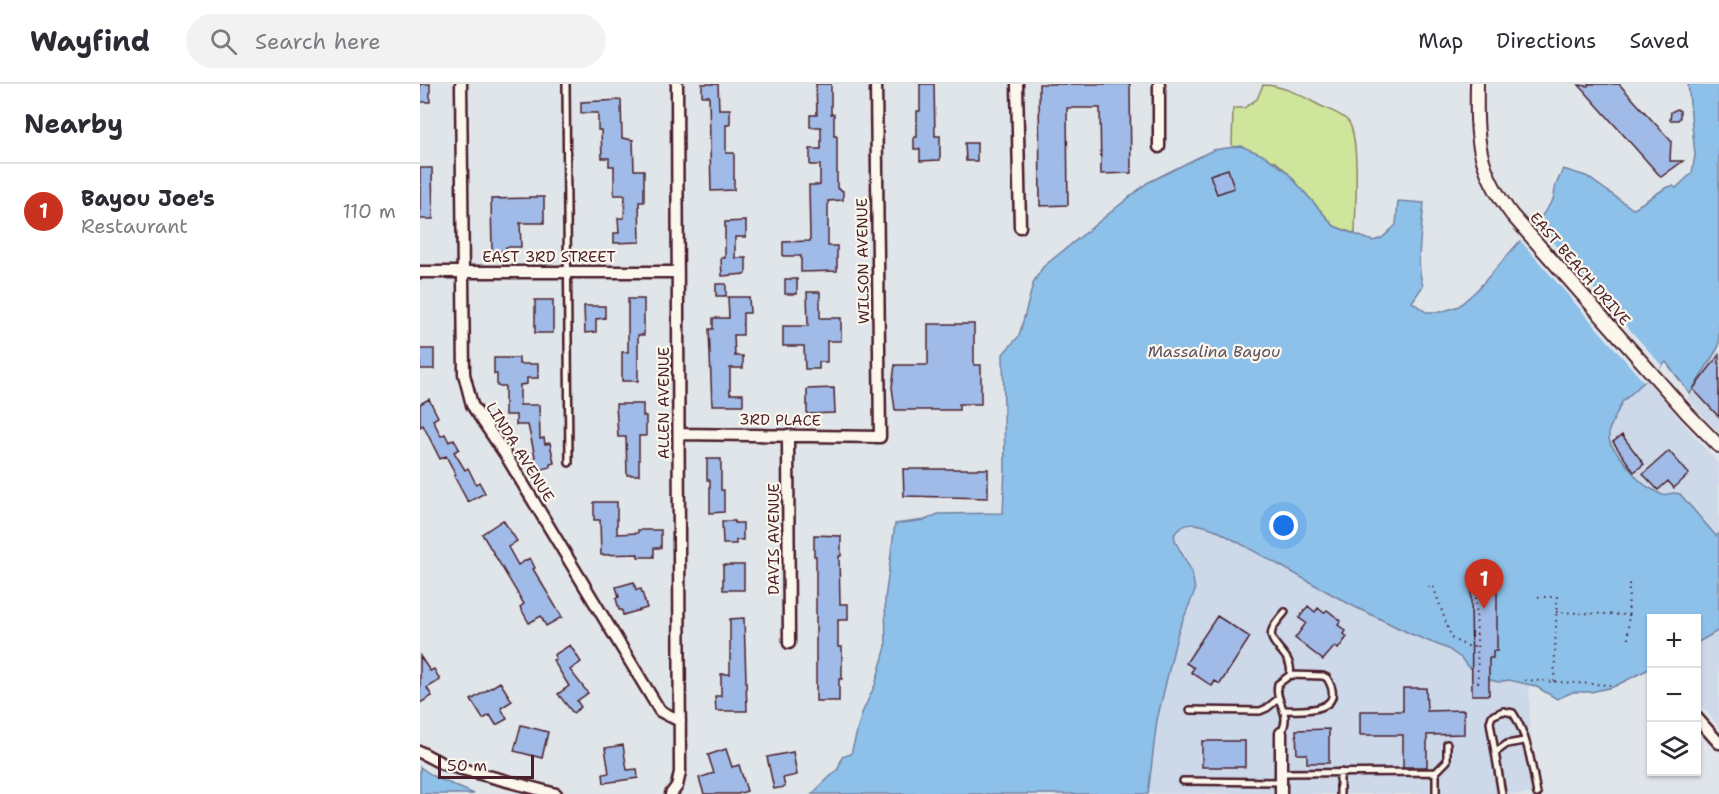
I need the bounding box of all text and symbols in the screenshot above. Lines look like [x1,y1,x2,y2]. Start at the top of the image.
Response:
search box [186,14,606,68]
text: Wayfind [30,22,150,60]
icon: search [207,25,240,58]
text: Search here [255,27,381,56]
text: Map [1418,27,1463,55]
text: Directions [1496,27,1596,55]
text: Saved [1629,27,1689,55]
text: Nearby [24,106,123,141]
text: Bayou Joe's [81,184,215,213]
text: 1 [39,198,48,224]
text: 110 m [342,198,396,224]
street label: WILSON AVENUE [852,198,874,324]
street label: EAST BEACH DRIVE [1525,208,1635,330]
text: Restaurant [81,213,188,239]
street label: EAST 3RD STREET [482,247,616,267]
water label: Massalina Bayou [1148,341,1280,362]
street label: ALLEN AVENUE [654,347,674,459]
street label: LINDA AVENUE [481,398,559,506]
street label: 3RD PLACE [739,409,821,431]
street label: DAVIS AVENUE [764,483,784,595]
your location [1269,511,1298,540]
pin: 1 [1464,560,1504,609]
map controls [1647,614,1701,776]
button: + [1647,614,1701,668]
button: − [1647,668,1701,722]
button: layers [1647,722,1701,776]
scale bar [438,752,534,780]
text: 50 m [447,755,487,776]

